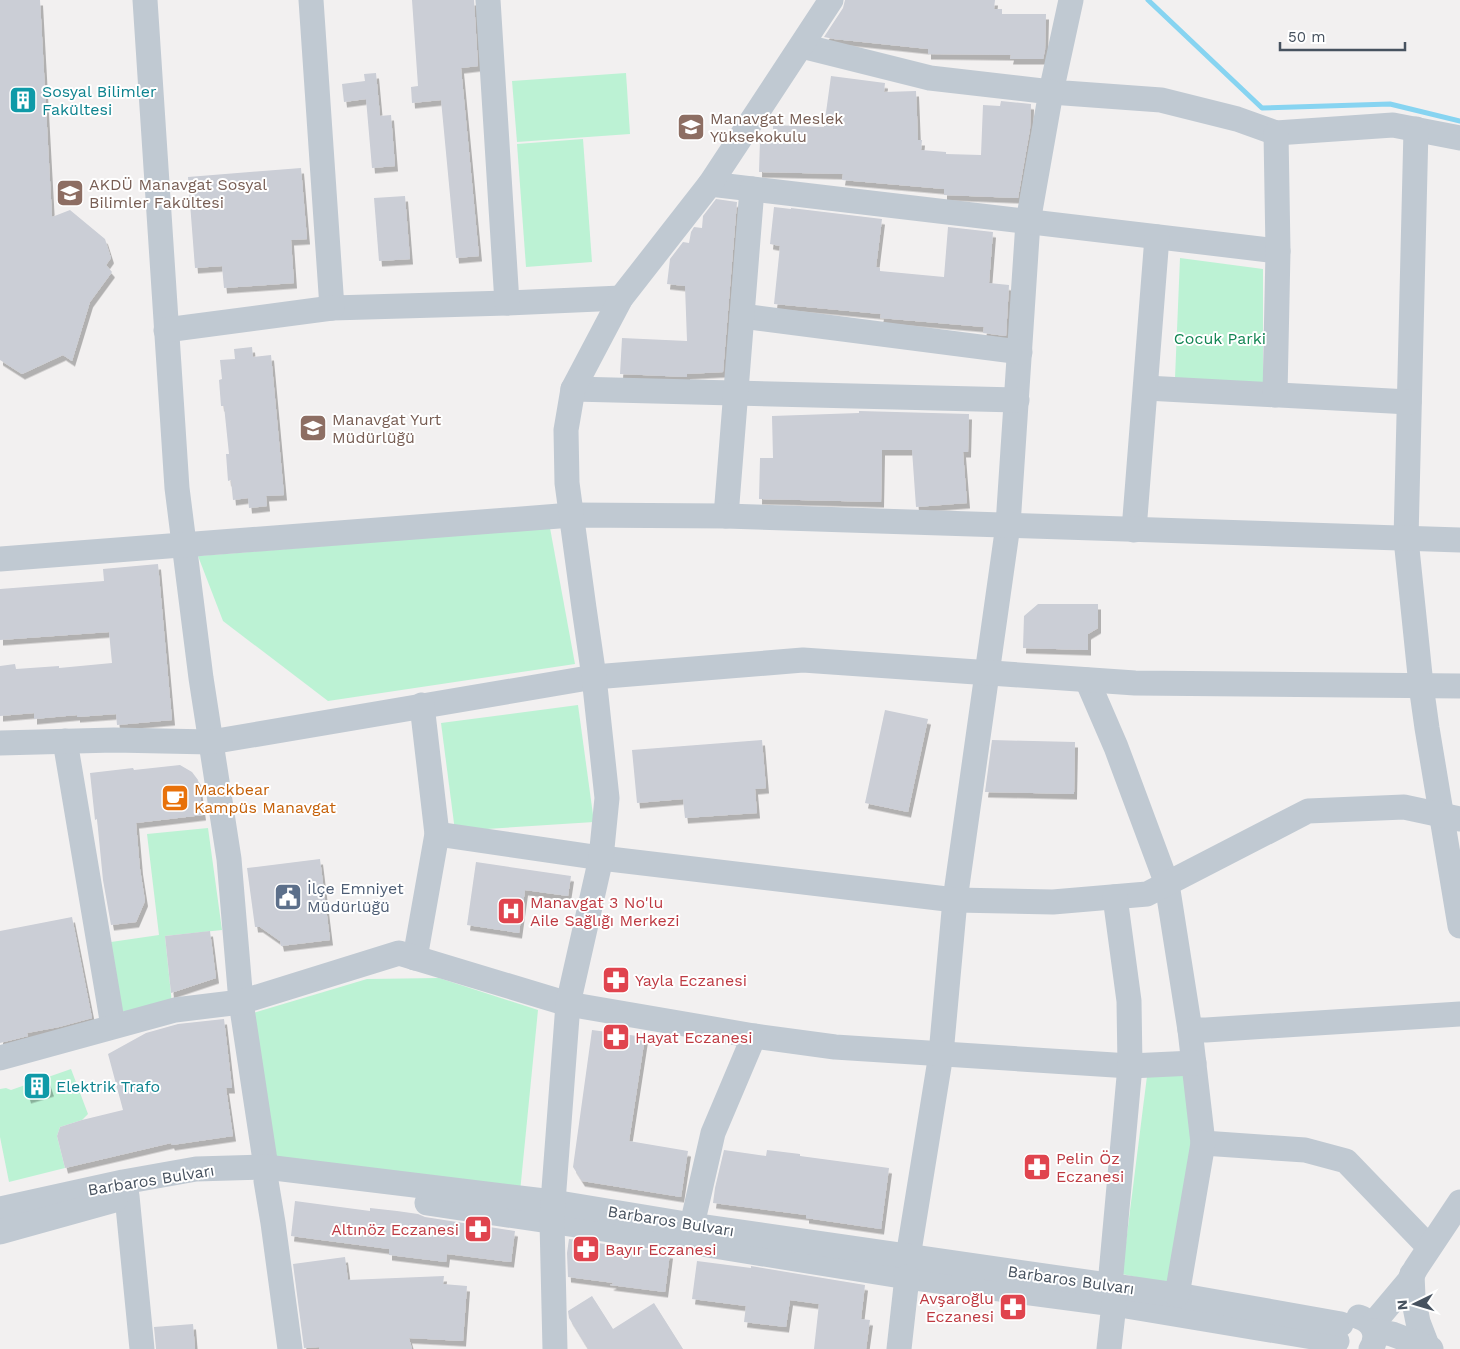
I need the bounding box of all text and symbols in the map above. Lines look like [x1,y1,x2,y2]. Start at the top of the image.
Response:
scale bar [1280,20,1405,52]
text: 50 m [1288,28,1325,46]
place label: Sosyal Bilimler Fakültesi [42,82,157,119]
building icon: Sosyal Bilimler Fakültesi [8,85,38,115]
place label: Manavgat Meslek Yüksekokulu [710,109,843,146]
school or university icon: Manavgat Meslek Yüksekokulu [676,112,706,142]
place label: AKDÜ Manavgat Sosyal Bilimler Fakültesi [89,175,267,212]
school or university icon: AKDÜ Manavgat Sosyal Bilimler Fakültesi [55,178,85,208]
park label: Cocuk Parki [1174,329,1266,348]
place label: Manavgat Yurt Müdürlüğü [332,410,442,447]
school or university icon: Manavgat Yurt Müdürlüğü [298,413,328,443]
place label: Mackbear Kampüs Manavgat [194,780,336,817]
cafe icon: Mackbear Kampüs Manavgat [160,783,190,813]
place label: İlçe Emniyet Müdürlüğü [307,879,404,916]
public building icon: İlçe Emniyet Müdürlüğü [273,882,303,912]
place label: Manavgat 3 No'lu Aile Sağlığı Merkezi [530,893,680,930]
hospital icon: Manavgat 3 No'lu Aile Sağlığı Merkezi [496,896,526,926]
pharmacy icon: Yayla Eczanesi [601,965,631,995]
place label: Yayla Eczanesi [635,971,747,990]
pharmacy icon: Hayat Eczanesi [601,1022,631,1052]
place label: Hayat Eczanesi [635,1028,752,1047]
building icon: Elektrik Trafo [22,1071,52,1101]
place label: Elektrik Trafo [56,1077,160,1096]
place label: Pelin Öz Eczanesi [1056,1149,1124,1186]
pharmacy icon: Pelin Öz Eczanesi [1022,1152,1052,1182]
street label: Barbaros Bulvarı [86,1161,216,1199]
street label: Barbaros Bulvarı [606,1202,736,1240]
pharmacy icon: Altınöz Eczanesi [463,1214,493,1244]
place label: Altınöz Eczanesi [331,1220,459,1239]
pharmacy icon: Bayır Eczanesi [571,1234,601,1264]
place label: Bayır Eczanesi [605,1240,716,1259]
street label: Barbaros Bulvarı [1006,1262,1136,1298]
north arrow [1390,1279,1440,1329]
place label: Avşaroğlu Eczanesi [919,1289,994,1326]
pharmacy icon: Avşaroğlu Eczanesi [998,1292,1028,1322]
text: N [1394,1299,1410,1311]

